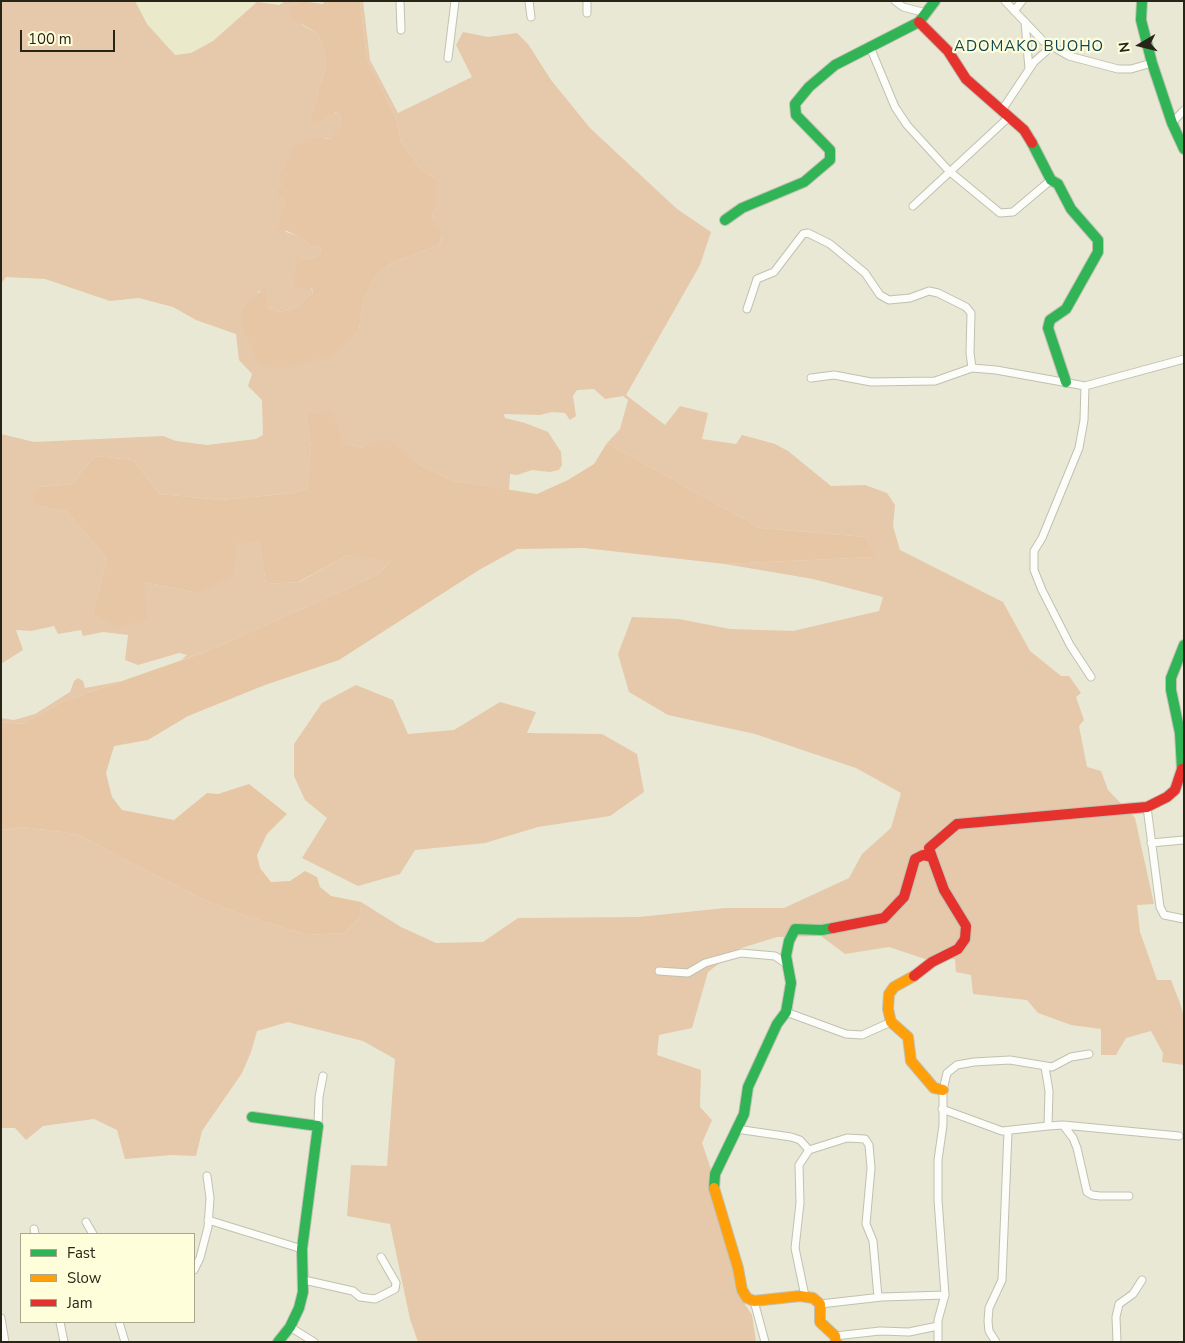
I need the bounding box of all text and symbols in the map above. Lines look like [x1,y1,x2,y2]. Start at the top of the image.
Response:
scale bar [22,20,118,52]
north arrow [1115,20,1165,70]
text: 100 m [28,29,72,49]
district label: ADOMAKO BUOHO [952,38,1106,56]
text: N [1115,41,1135,54]
legend [20,1233,195,1323]
text: Fast [67,1243,95,1263]
text: Slow [67,1268,101,1288]
text: Jam [67,1293,93,1313]

